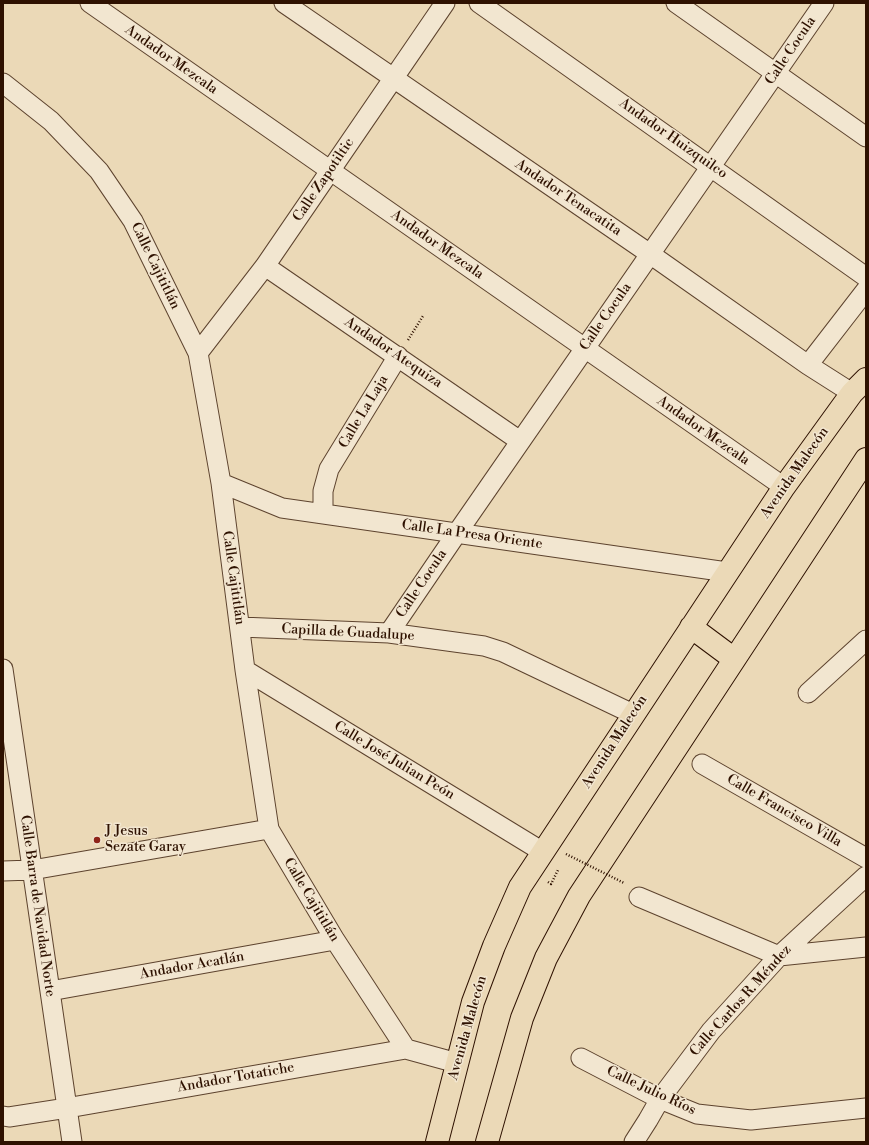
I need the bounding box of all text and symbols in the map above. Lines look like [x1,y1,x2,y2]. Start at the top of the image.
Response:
street label: Calle Cocula [762,14,820,88]
street label: Andador Mezcala [121,22,221,98]
street label: Andador Huizquilco [616,95,730,183]
street label: Calle Zapotiltic [290,135,358,225]
street label: Andador Tenacatita [512,156,624,240]
street label: Andador Mezcala [387,207,487,283]
street label: Calle Cajititlán [127,220,183,312]
street label: Calle Cocula [577,280,635,354]
street label: Andador Atequiza [341,314,445,392]
street label: Calle La Laja [336,372,392,452]
street label: Andador Mezcala [653,393,753,469]
street label: Avenida Malecón [757,424,833,522]
street label: Calle La Presa Oriente [400,517,544,553]
street label: Calle Cajititlán [218,530,248,626]
street label: Calle Cocula [393,547,451,621]
street label: Capilla de Guadalupe [281,621,415,645]
street label: Avenida Malecón [579,692,651,792]
street label: Calle José Julian Peón [331,718,457,804]
street label: Calle Francisco Villa [723,771,845,851]
street label: Calle Barra de Navidad Norte [16,814,58,998]
place label: J Jesus Sezate Garay [105,824,186,856]
marker: J Jesus Sezate Garay [92,835,102,845]
street label: Calle Cajititlán [279,855,343,945]
street label: Calle Carlos R. Méndez [687,942,795,1060]
street label: Andador Acatlán [138,949,246,983]
street label: Avenida Malecón [445,974,491,1082]
street label: Andador Totatiche [176,1059,296,1097]
street label: Calle Julio Ríos [604,1063,698,1119]

